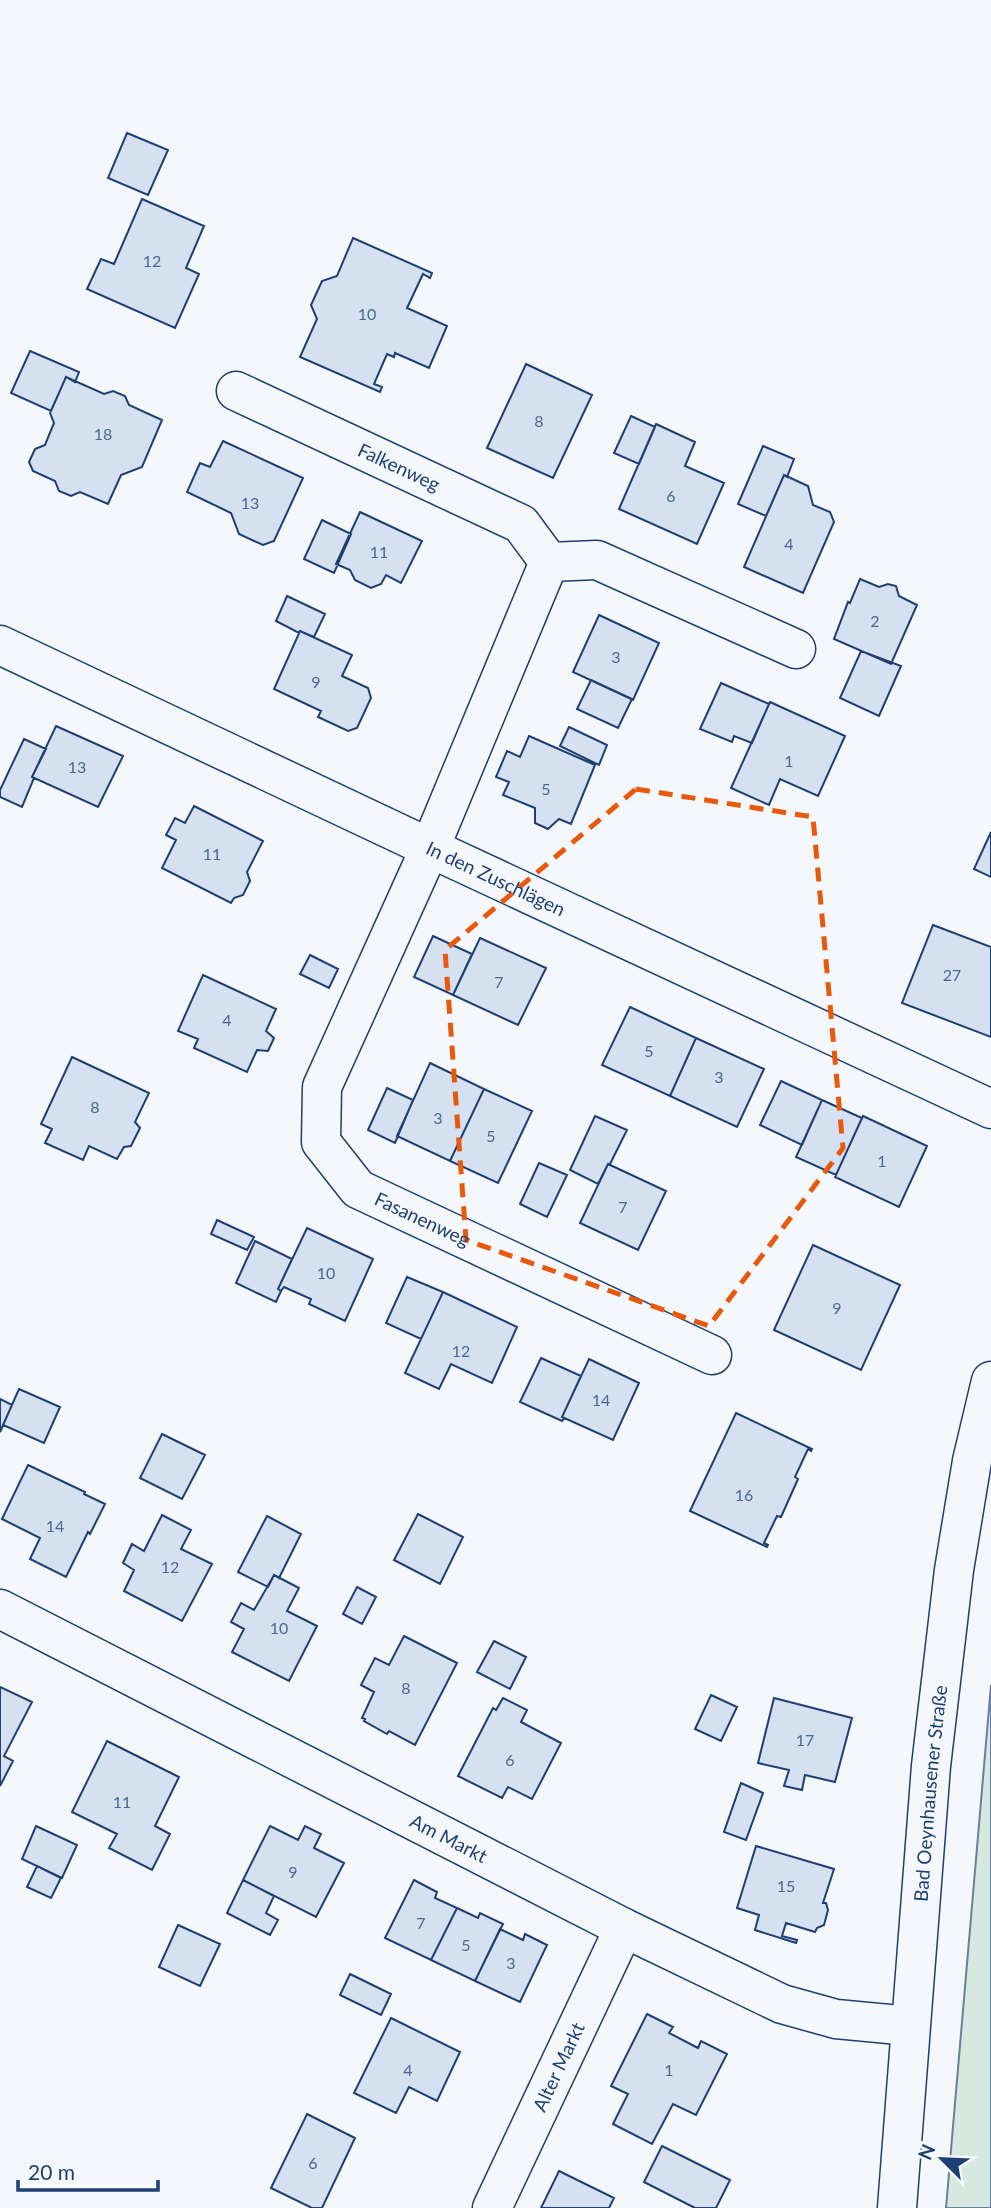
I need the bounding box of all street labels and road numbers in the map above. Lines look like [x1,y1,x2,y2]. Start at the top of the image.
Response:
street label: Falkenweg [355,438,444,496]
street label: In den Zuschlägen [423,836,569,920]
street label: Fasanenweg [371,1187,474,1251]
street label: Bad Oeynhausener Straße [909,1684,951,1902]
street label: Am Markt [407,1809,492,1867]
street label: Alter Markt [527,2018,589,2115]

